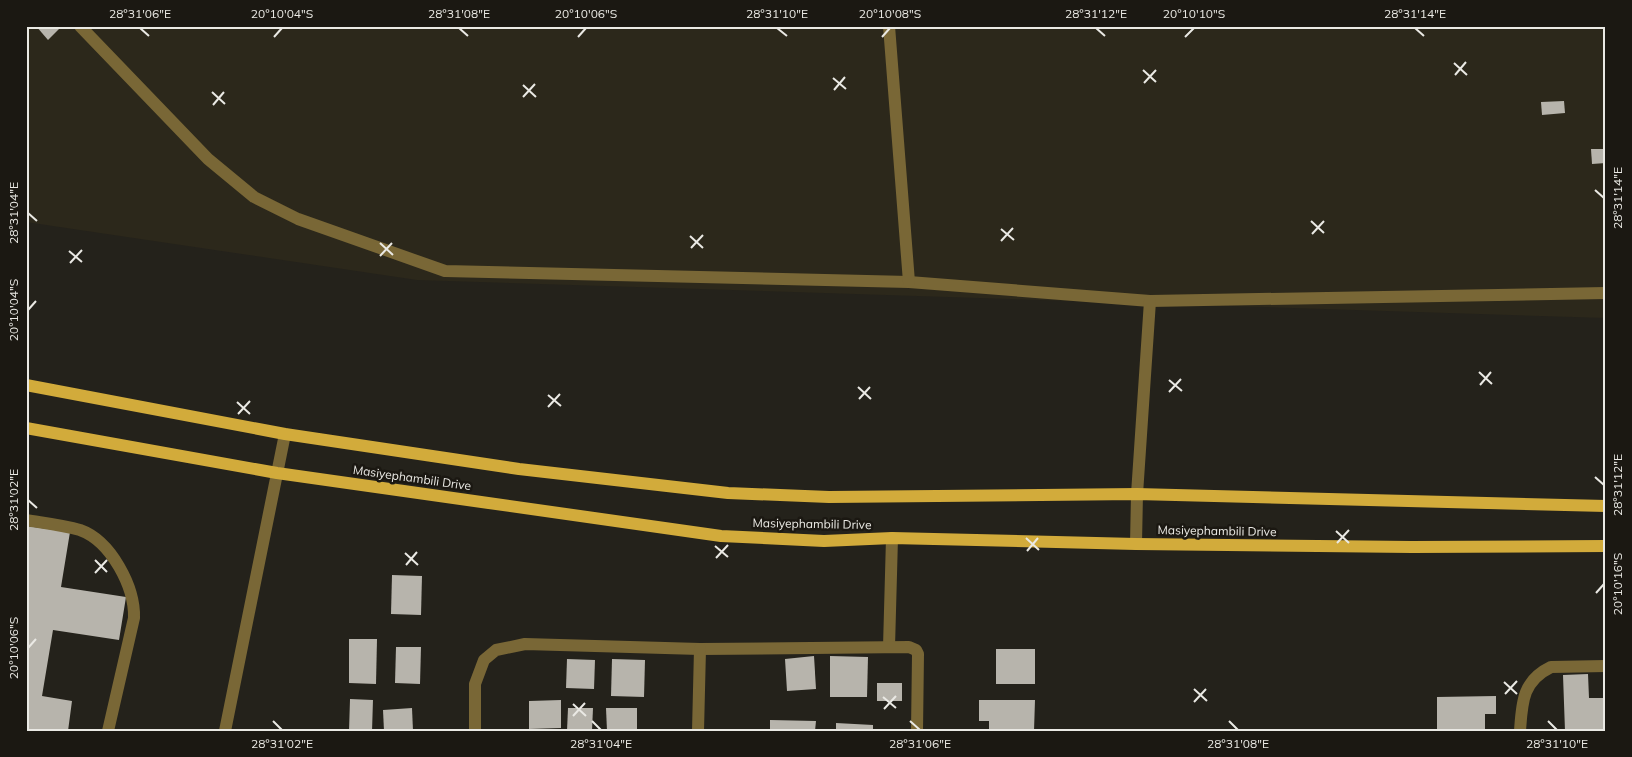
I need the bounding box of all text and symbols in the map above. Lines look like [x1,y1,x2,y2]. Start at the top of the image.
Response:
text: 28°31'06"E [109,6,171,21]
text: 20°10'04"S [251,6,313,21]
text: 28°31'08"E [428,6,490,21]
text: 20°10'06"S [555,6,617,21]
text: 28°31'10"E [746,6,808,21]
text: 20°10'08"S [859,6,921,21]
text: 28°31'12"E [1065,6,1127,21]
text: 20°10'10"S [1163,6,1225,21]
text: 28°31'14"E [1384,6,1446,21]
text: 28°31'14"E [1610,167,1625,229]
text: 28°31'04"E [6,182,21,244]
text: 20°10'04"S [6,279,21,341]
text: 28°31'12"E [1610,454,1625,516]
street label: Masiyephambili Drive [352,462,472,493]
text: 28°31'02"E [6,469,21,531]
street label: Masiyephambili Drive [752,515,872,532]
street label: Masiyephambili Drive [1157,522,1277,539]
text: 20°10'16"S [1610,553,1625,615]
text: 20°10'06"S [6,617,21,679]
text: 28°31'02"E [251,736,313,751]
text: 28°31'04"E [570,736,632,751]
text: 28°31'06"E [889,736,951,751]
text: 28°31'08"E [1207,736,1269,751]
text: 28°31'10"E [1526,736,1588,751]

